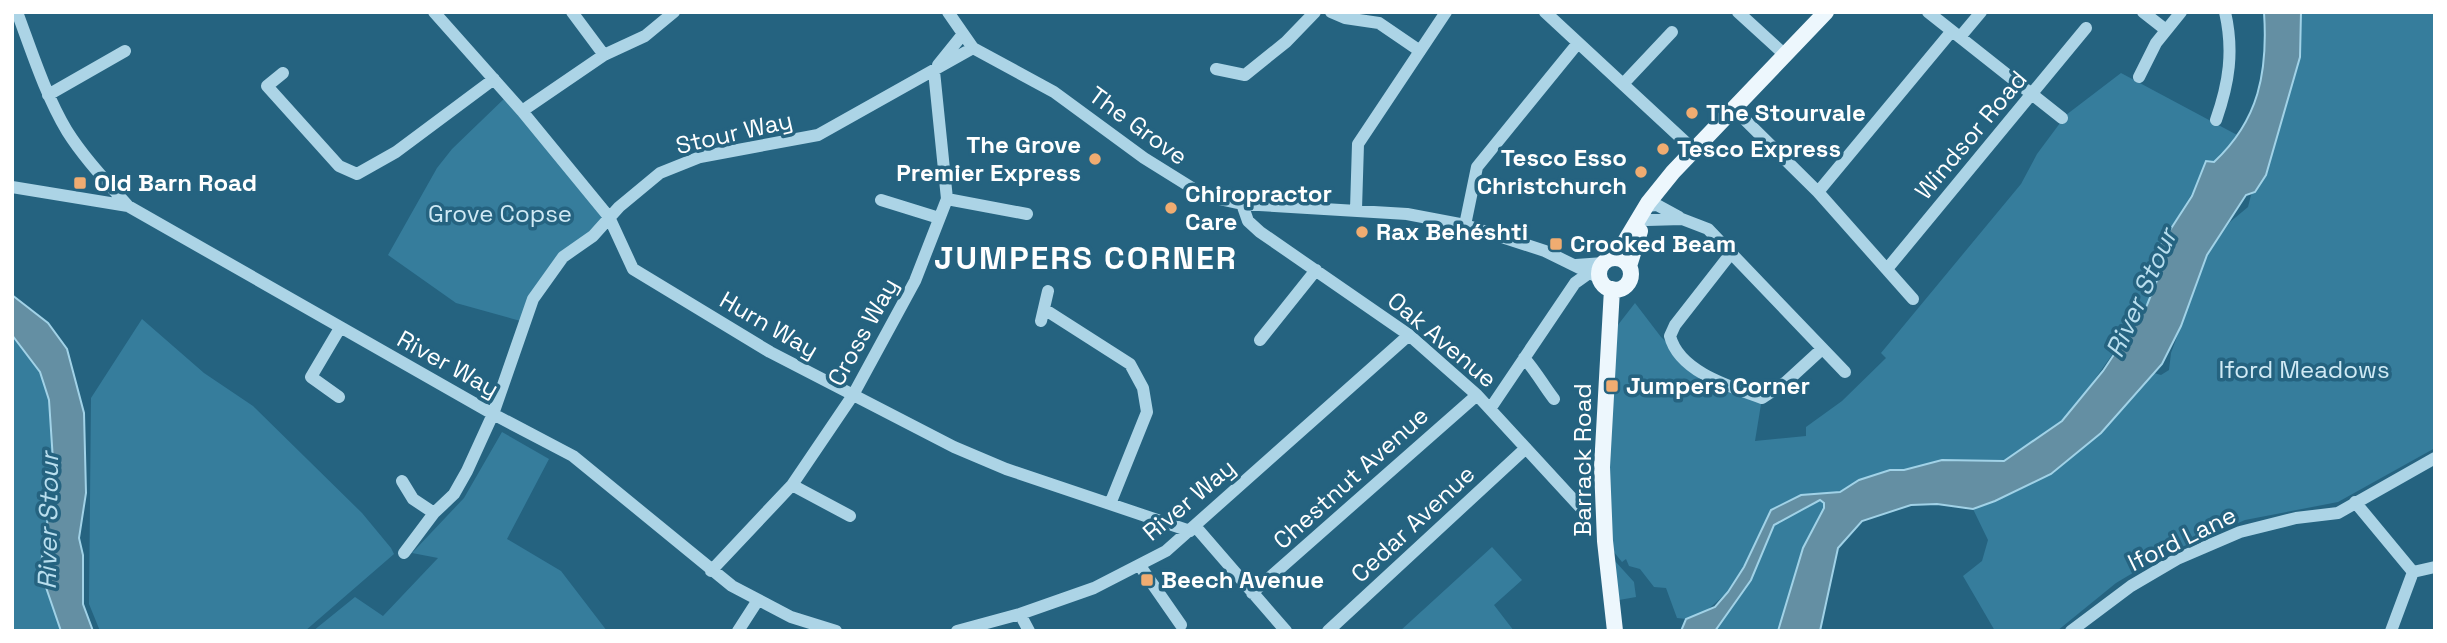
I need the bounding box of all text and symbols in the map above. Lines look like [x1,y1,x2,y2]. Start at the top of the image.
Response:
street label: Windsor Road [1908,64,2033,205]
street label: The Grove [1083,79,1194,172]
place label: The Stourvale [1706,97,1866,128]
street label: Stour Way [673,104,795,161]
marker: The Stourvale [1684,105,1700,121]
place label: The Grove Premier Express [896,129,1081,188]
place label: Tesco Express [1677,133,1841,164]
marker: Tesco Express [1655,141,1671,157]
place label: Tesco Esso Christchurch [1477,142,1627,201]
marker: The Grove Premier Express [1087,151,1103,167]
marker: Tesco Esso Christchurch [1633,164,1649,180]
place label: Old Barn Road [94,167,257,198]
marker: Old Barn Road [72,175,88,191]
place label: Chiropractor Care [1185,178,1332,237]
park label: Grove Copse [428,198,572,229]
marker: Chiropractor Care [1163,200,1179,216]
place label: Rax Behéshti [1376,216,1528,247]
water label: River Stour [2098,220,2186,363]
marker: Rax Behéshti [1354,224,1370,240]
place label: Crooked Beam [1570,228,1736,259]
marker: Crooked Beam [1548,236,1564,252]
district label: JUMPERS CORNER [934,238,1238,278]
street label: Cross Way [820,272,905,391]
street label: Hurn Way [714,284,824,365]
street label: Oak Avenue [1381,285,1503,394]
street label: River Way [392,323,505,404]
park label: Iford Meadows [2218,354,2390,385]
place label: Jumpers Corner [1626,370,1810,401]
marker: Jumpers Corner [1604,378,1620,394]
street label: Barrack Road [1567,383,1598,537]
street label: Chestnut Avenue [1266,400,1435,556]
water label: River Stour [30,449,66,590]
street label: River Way [1136,452,1241,547]
street label: Cedar Avenue [1344,458,1481,589]
street label: Iford Lane [2122,499,2241,578]
place label: Beech Avenue [1161,564,1324,595]
marker: Beech Avenue [1139,572,1155,588]

